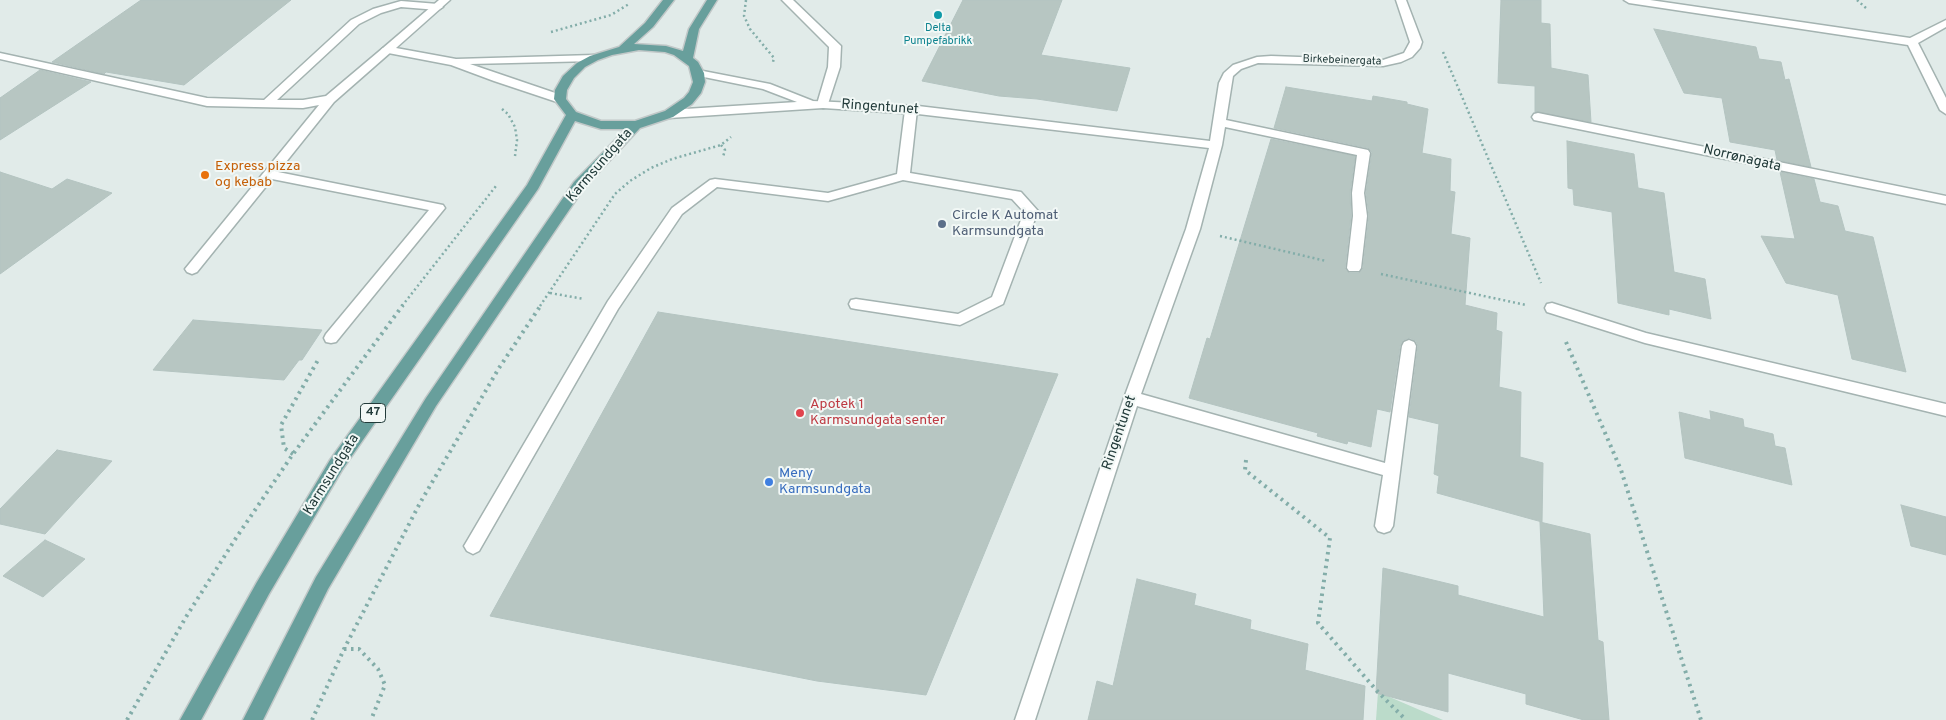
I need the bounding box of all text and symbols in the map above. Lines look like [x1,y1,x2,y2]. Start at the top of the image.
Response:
marker: Delta Pumpefabrikk [932,9,944,21]
place label: Delta Pumpefabrikk [904,22,972,48]
street label: Birkebeinergata [1302,53,1382,69]
street label: Ringentunet [841,97,919,119]
street label: Karmsundgata [564,126,636,206]
street label: Norrønagata [1702,142,1782,176]
place label: Express pizza og kebab [215,159,300,192]
marker: Express pizza og kebab [199,169,211,181]
place label: Circle K Automat Karmsundgata [952,208,1058,240]
marker: Circle K Automat Karmsundgata [936,218,948,230]
street label: Ringentunet [1099,393,1141,473]
place label: Apotek 1 Karmsundgata senter [810,397,945,430]
road number: 47 [360,403,386,422]
marker: Apotek 1 Karmsundgata senter [794,407,806,419]
street label: Karmsundgata [301,432,363,518]
place label: Meny Karmsundgata [779,466,871,498]
marker: Meny Karmsundgata [763,476,775,488]

